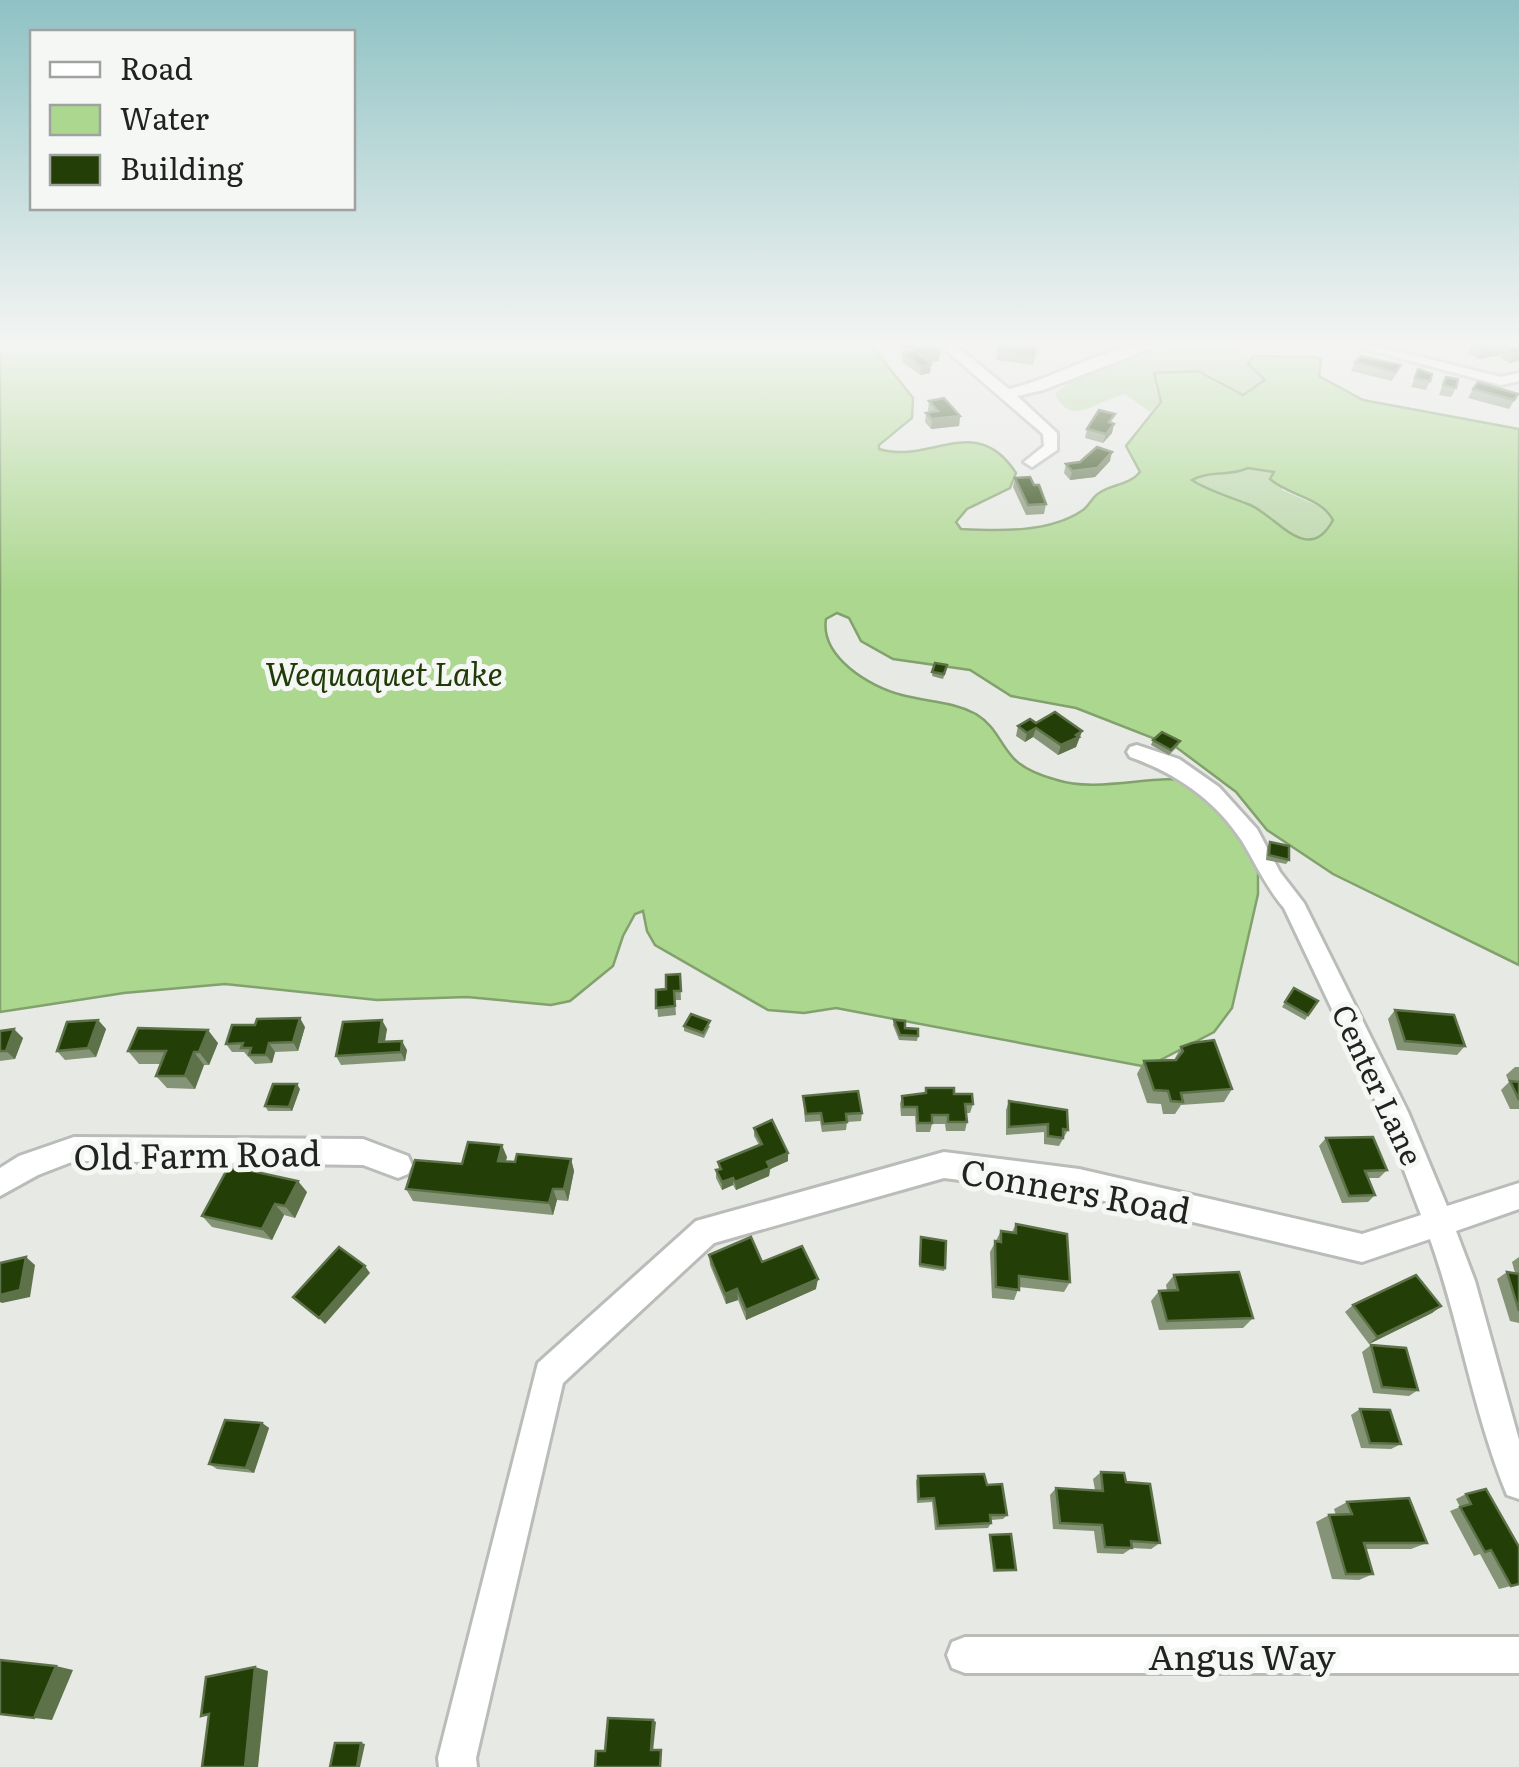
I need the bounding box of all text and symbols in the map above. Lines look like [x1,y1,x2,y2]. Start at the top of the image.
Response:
legend [30,30,355,210]
text: Road [120,45,193,89]
text: Water [120,95,209,139]
text: Building [120,145,244,189]
water label: Wequaquet Lake [265,648,503,696]
street label: Center Lane [1323,996,1435,1172]
street label: Old Farm Road [73,1125,321,1181]
street label: Conners Road [957,1143,1195,1235]
street label: Angus Way [1148,1629,1337,1681]

